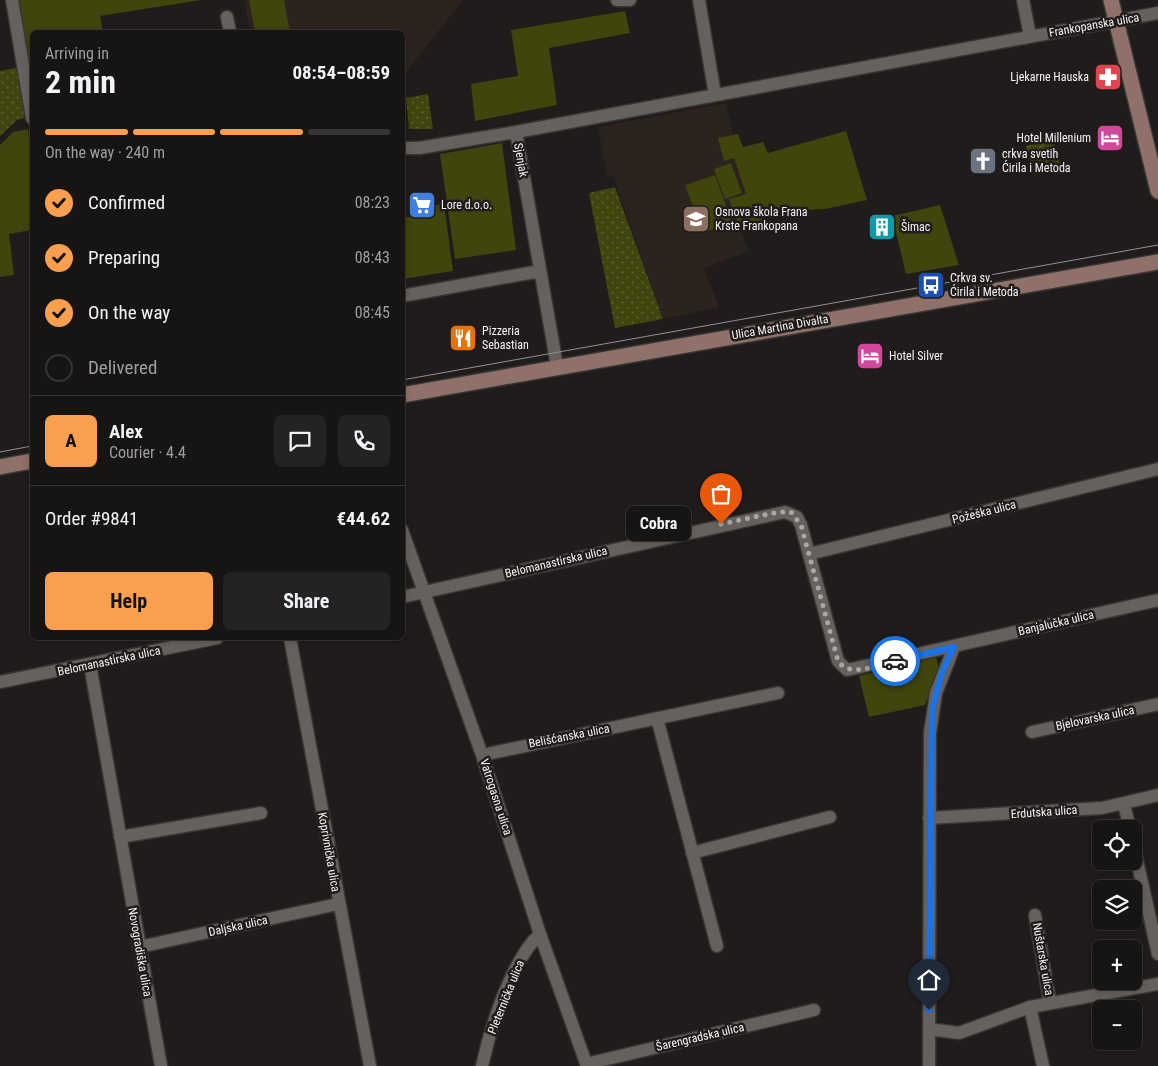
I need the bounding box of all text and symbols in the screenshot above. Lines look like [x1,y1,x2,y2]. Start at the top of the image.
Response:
street label: Frankopanska ulica [1048,10,1141,40]
text: Arriving in [45,44,109,63]
text: 08:54–08:59 [292,61,390,84]
pharmacy icon: Ljekarne Hauska [1093,62,1123,92]
text: 2 min [45,63,116,101]
place label: Ljekarne Hauska [1010,70,1089,84]
hotel icon: Hotel Millenium [1095,123,1125,153]
place label: Hotel Millenium [1016,131,1091,145]
street label: Sjenjak [511,142,531,179]
text: On the way · 240 m [45,143,165,162]
church icon: crkva svetih Ćirila i Metoda [968,146,998,176]
place label: crkva svetih Ćirila i Metoda [1002,147,1071,175]
icon: check [45,189,73,217]
supermarket icon: Lore d.o.o. [407,190,437,220]
text: Confirmed [88,191,165,214]
text: 08:23 [355,193,390,212]
place label: Lore d.o.o. [441,198,492,212]
school or university icon: Osnova škola Frana Krste Frankopana [681,204,711,234]
place label: Osnova škola Frana Krste Frankopana [715,205,808,233]
building icon: Šimac [867,212,897,242]
place label: Šimac [901,219,931,234]
icon: check [45,244,73,272]
text: Preparing [88,246,160,269]
text: 08:43 [355,248,390,267]
bus stop icon: Crkva sv. Ćirila i Metoda [916,270,946,300]
place label: Crkva sv. Ćirila i Metoda [950,271,1019,299]
icon: check [45,299,73,327]
text: On the way [88,301,170,324]
text: 08:45 [355,303,390,322]
street label: Ulica Martina Divalta [730,312,830,342]
restaurant icon: Pizzeria Sebastian [448,323,478,353]
place label: Pizzeria Sebastian [482,324,529,352]
hotel icon: Hotel Silver [855,341,885,371]
place label: Hotel Silver [889,349,944,363]
text: Delivered [88,356,157,379]
button: chat [274,415,326,467]
button: phone [338,415,390,467]
text: Alex [109,420,143,443]
text: A [65,429,77,452]
text: Courier · 4.4 [109,443,186,462]
pin [700,473,742,524]
icon: bag [707,480,735,508]
street label: Požeška ulica [951,497,1018,527]
callout: Cobra [626,506,691,542]
text: Order #9841 [45,507,138,530]
text: €44.62 [336,507,390,530]
text: Cobra [640,514,677,533]
street label: Belomanastirska ulica [503,543,609,581]
button: Help [45,572,213,630]
button: Share [223,572,390,630]
street label: Banjalučka ulica [1017,607,1095,638]
courier [870,636,920,686]
street label: Belomanastirska ulica [56,643,162,679]
icon: car [881,647,909,675]
street label: Bjelovarska ulica [1054,703,1136,733]
street label: Belišćanska ulica [527,721,611,751]
street label: Vatrogasna ulica [477,757,515,837]
street label: Erdutska ulica [1010,803,1078,821]
street label: Koprivnička ulica [315,811,343,893]
map controls [1092,820,1142,1050]
button: locate [1092,820,1142,870]
button: layers [1092,880,1142,930]
street label: Novogradiška ulica [125,906,155,998]
street label: Daljska ulica [207,913,269,939]
street label: Nuštarska ulica [1030,922,1056,997]
button: + [1092,940,1142,990]
street label: Pleternička ulica [485,958,527,1036]
pin [908,959,950,1010]
icon: home [915,966,943,994]
button: − [1092,1000,1142,1050]
street label: Šarengradska ulica [654,1019,746,1054]

